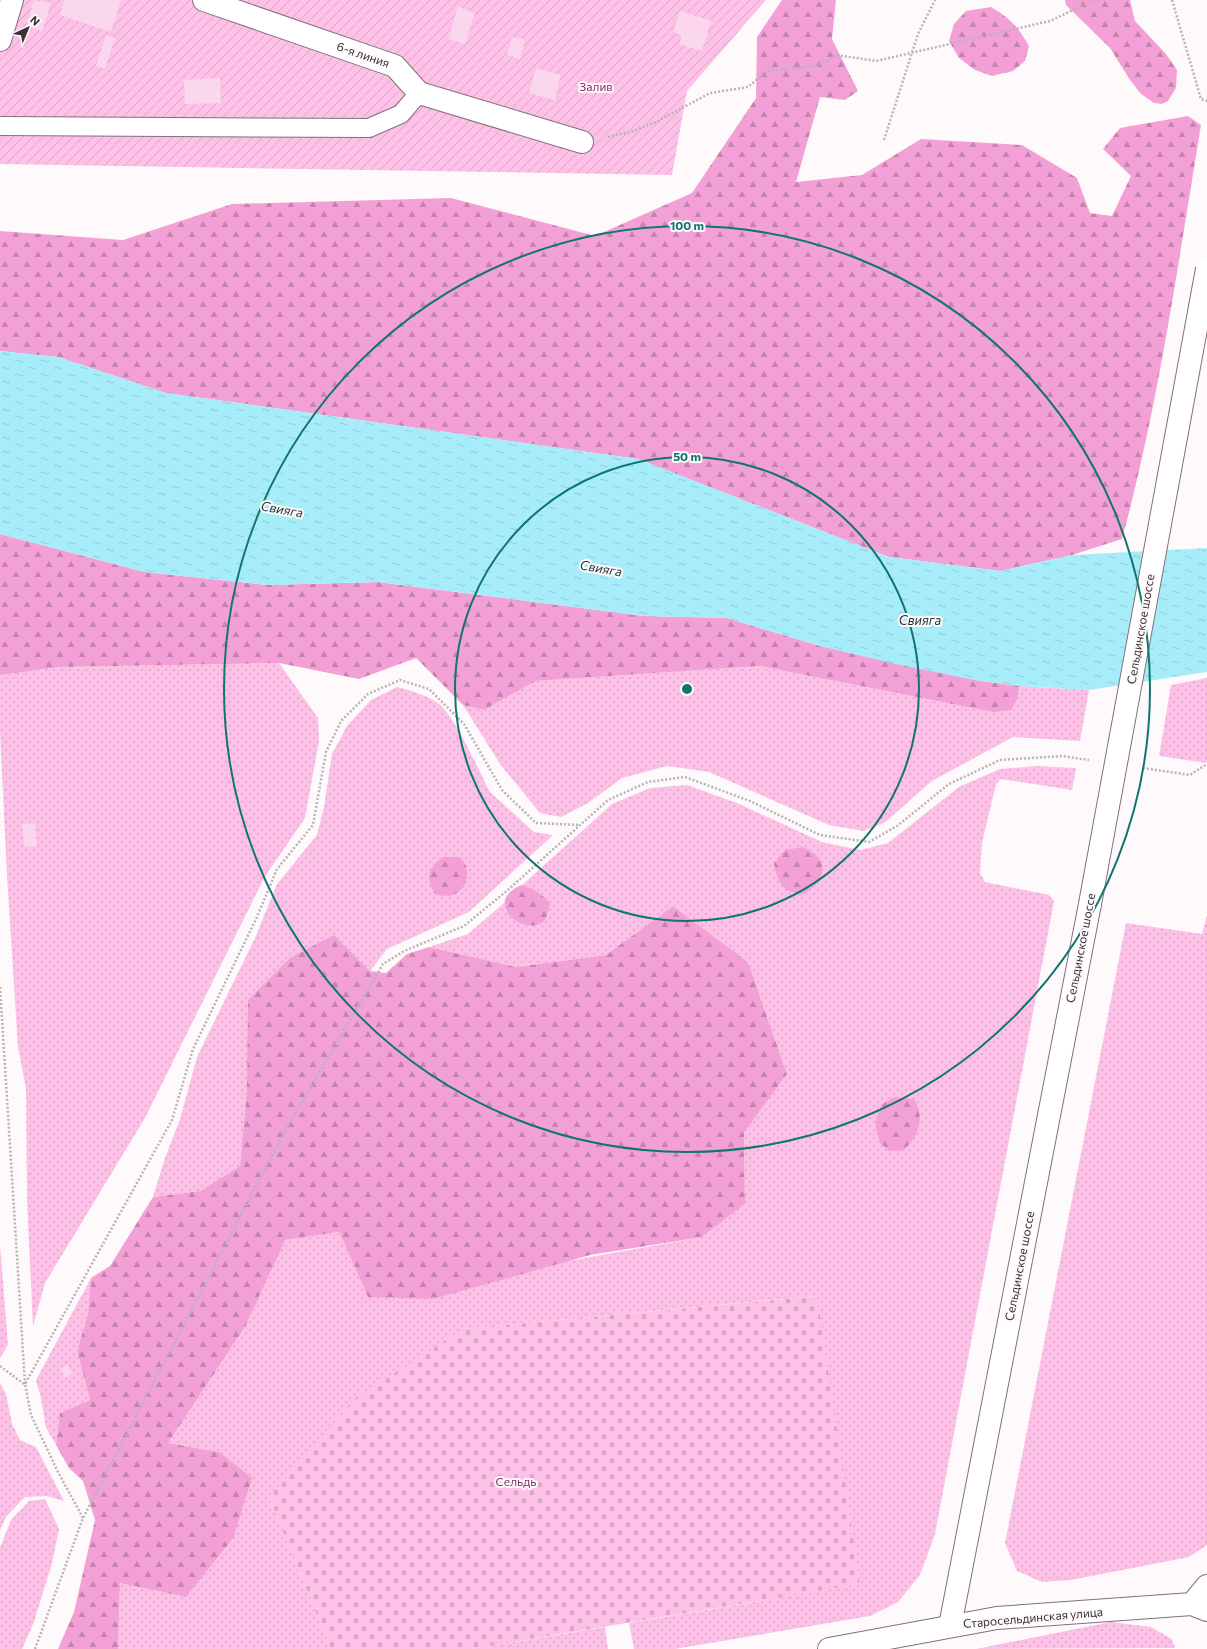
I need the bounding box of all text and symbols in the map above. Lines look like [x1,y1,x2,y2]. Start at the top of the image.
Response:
north arrow [8,8,48,48]
text: N [28,13,43,28]
street label: 6-я линия [335,39,392,70]
park label: Залив [579,79,613,93]
text: 100 m [670,218,704,232]
text: 50 m [673,449,701,463]
water label: Свияга [260,497,305,521]
water label: Свияга [579,556,624,580]
street label: Сельдинское шоссе [1123,573,1157,685]
water label: Свияга [899,612,942,628]
centre of rings [680,682,694,696]
street label: Сельдинское шоссе [1062,892,1098,1004]
street label: Сельдинское шоссе [1001,1210,1037,1322]
park label: Сельдь [496,1474,536,1488]
street label: Старосельдинская улица [962,1604,1103,1630]

